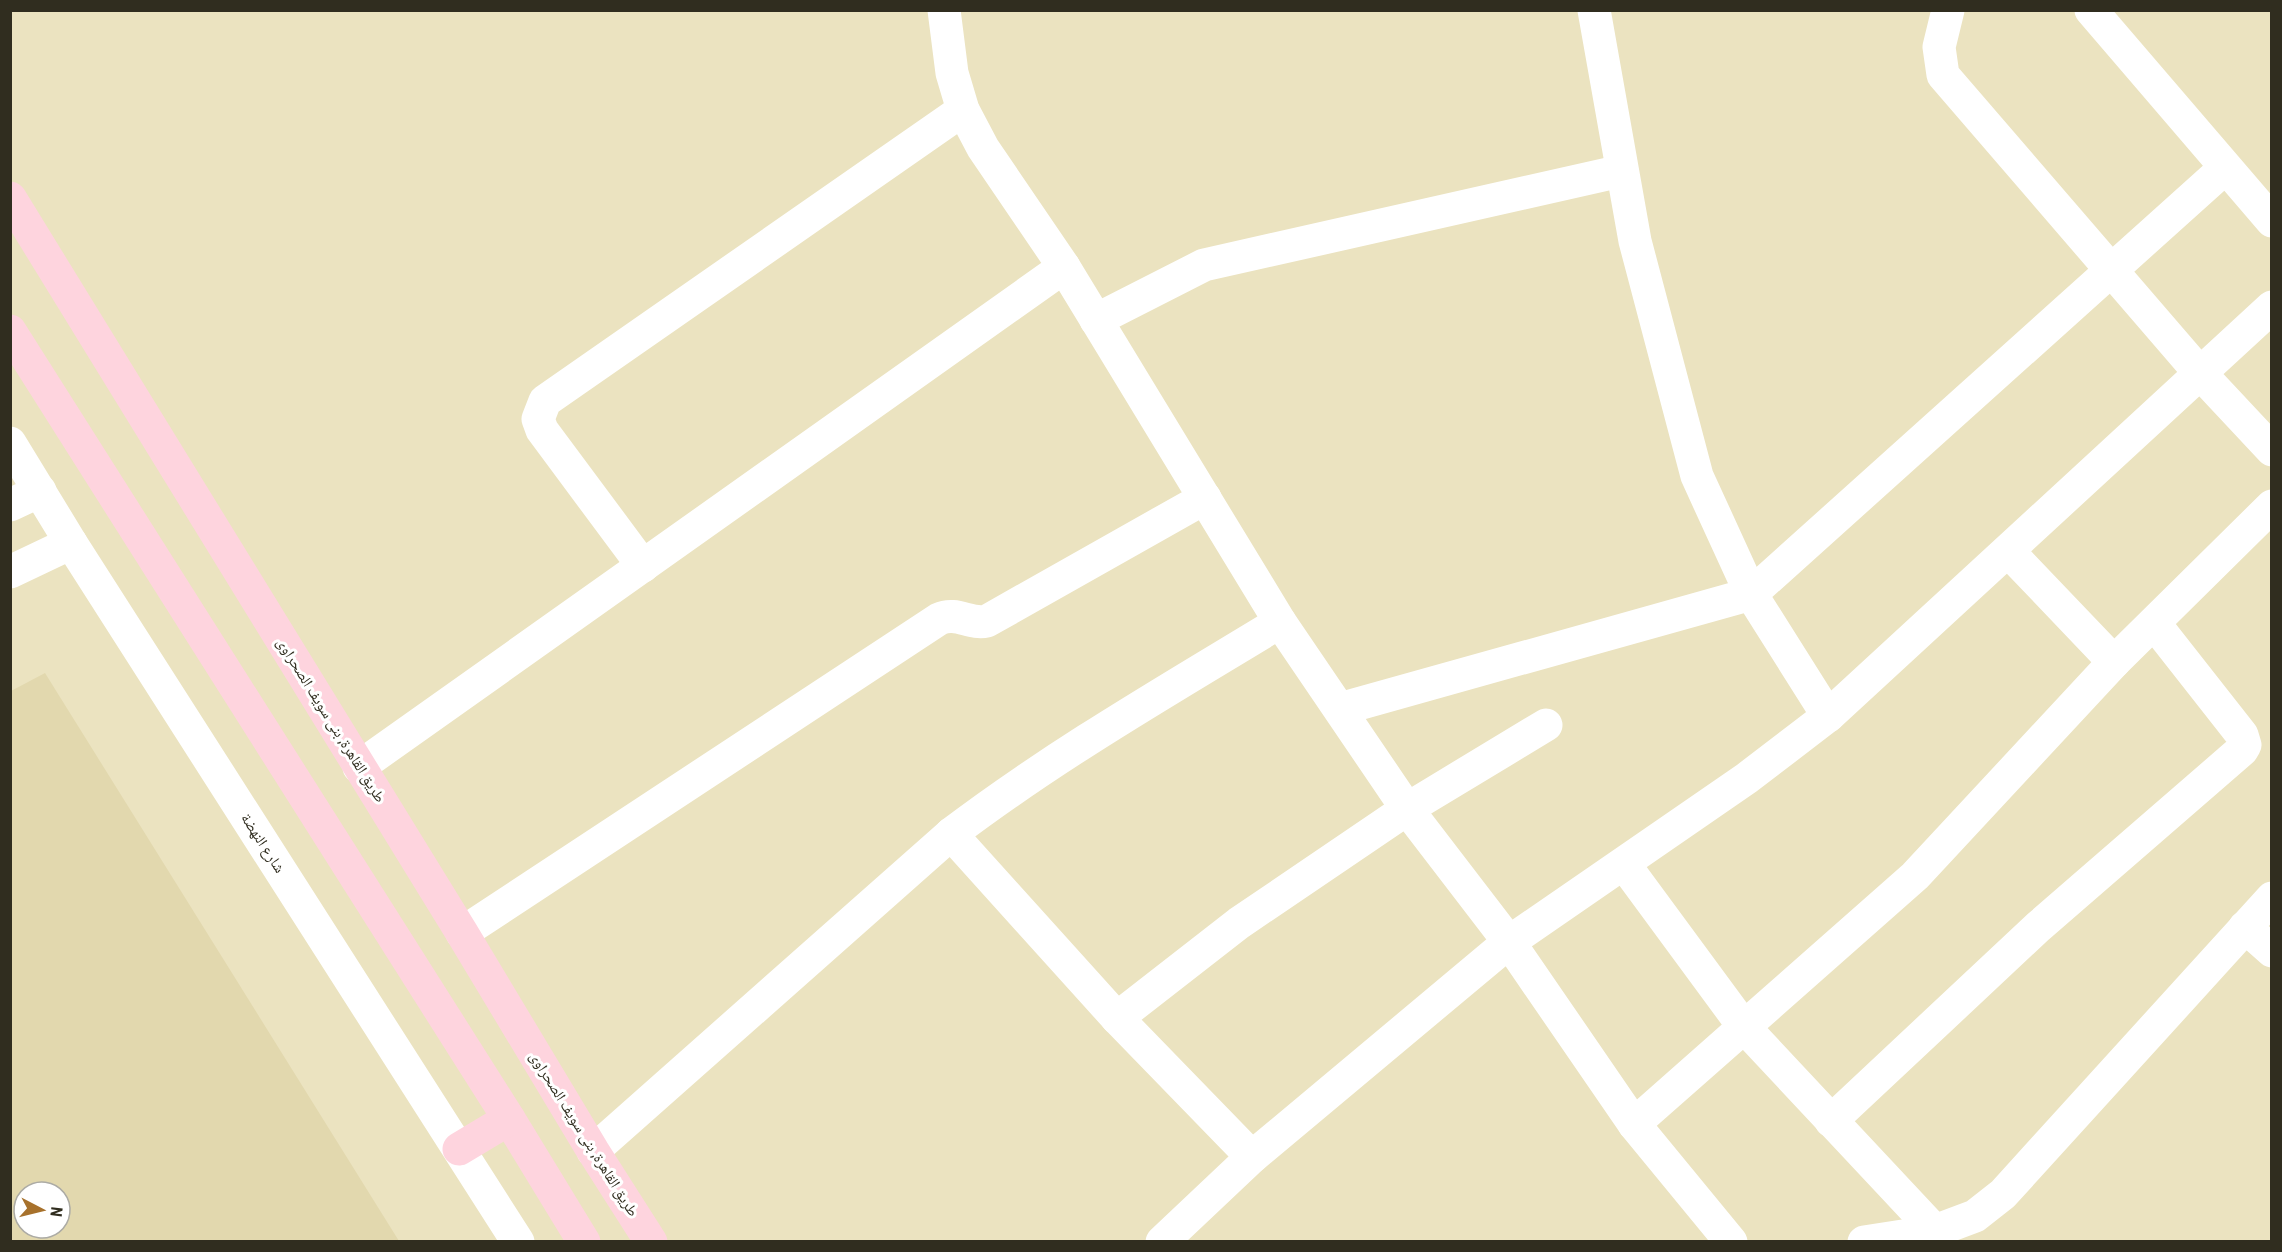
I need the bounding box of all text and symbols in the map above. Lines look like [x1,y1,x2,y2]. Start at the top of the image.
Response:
street label: طريق القاهرة, بنى سويف الصحراوى [272,634,389,806]
street label: شارع النهضة [236,810,289,877]
street label: طريق القاهرة, بنى سويف الصحراوى [525,1048,642,1220]
north arrow [12,1180,72,1240]
text: N [46,1206,66,1218]

